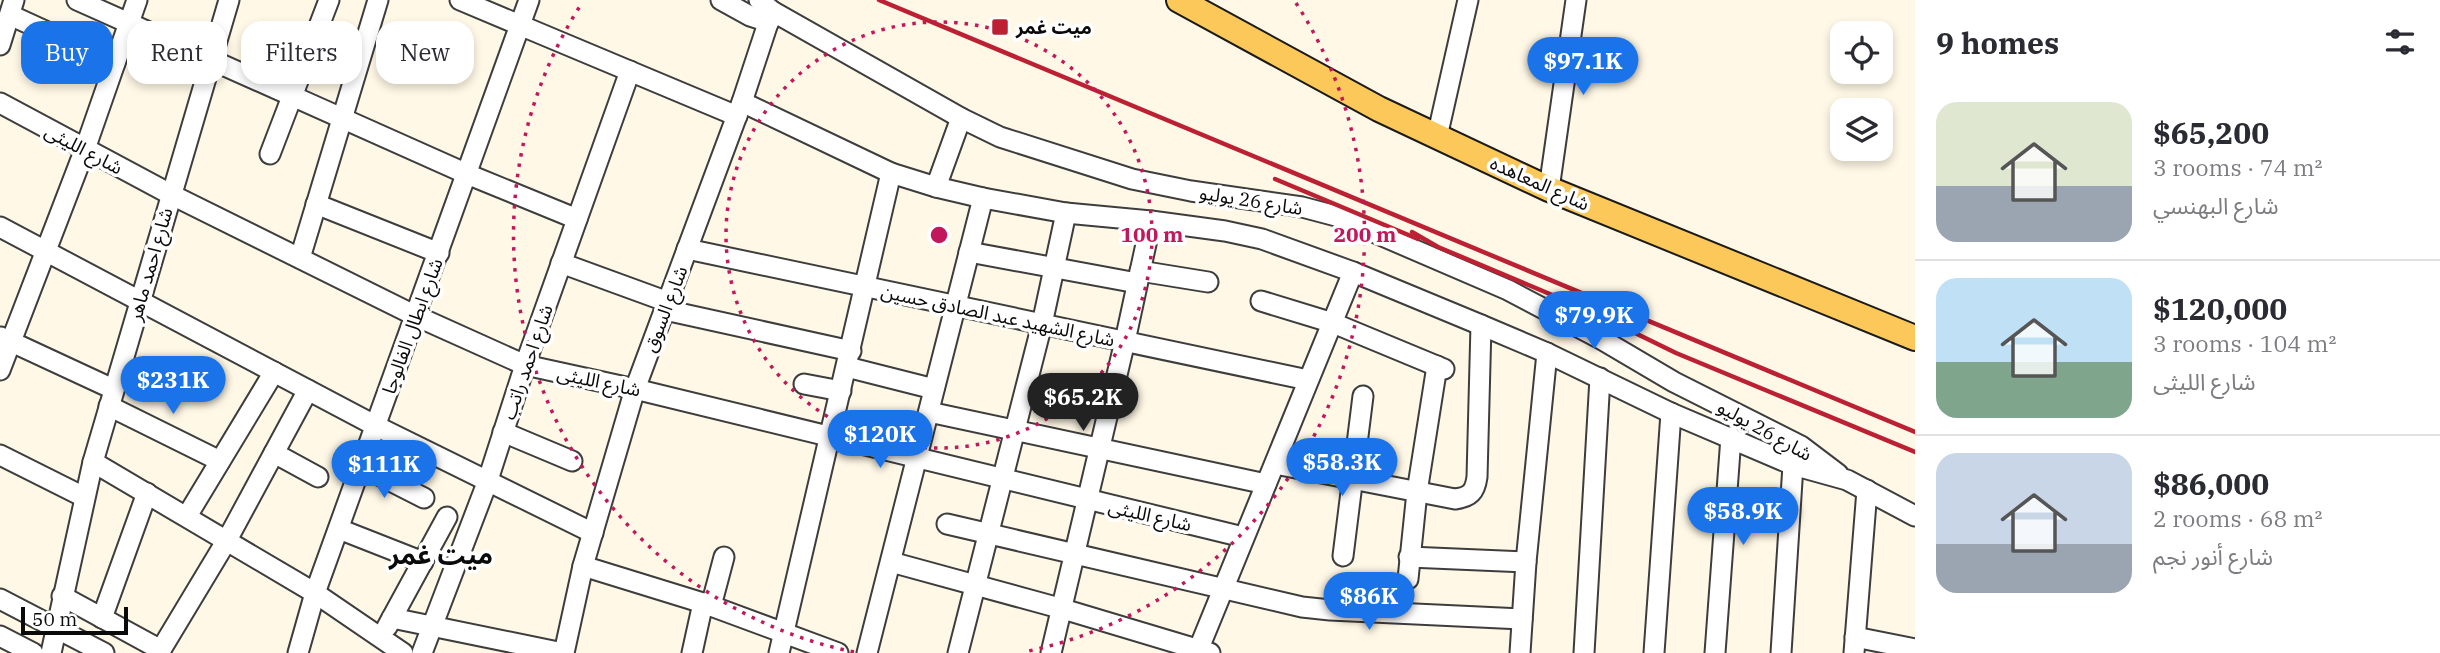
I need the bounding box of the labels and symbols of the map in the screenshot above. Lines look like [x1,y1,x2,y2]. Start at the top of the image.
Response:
place label: ميت غمر [1015,15,1092,39]
marker: ميت غمر [990,17,1010,37]
pin: $97.1K [1526,38,1640,97]
street label: شارع الليثى [40,119,127,181]
street label: شارع المعاهده [1486,150,1593,217]
street label: شارع 26 يوليو [1197,180,1304,222]
street label: شارع احمد ماهر [122,205,180,325]
text: 100 m [1120,220,1184,248]
text: 200 m [1333,220,1397,248]
centre of rings [927,223,951,247]
street label: شارع ابطال الفالوجا [376,255,450,398]
street label: شارع السوق [638,262,694,356]
street label: شارع الشهيد عبد الصادق حسين [879,278,1117,353]
pin: $79.9K [1537,292,1651,351]
street label: شارع احمد راتب [496,301,560,423]
pin: $231K [124,356,222,416]
street label: شارع الليثى [555,360,643,404]
pin: $65.2K [1026,374,1140,433]
street label: شارع 26 يوليو [1713,394,1816,468]
pin: $120K [831,410,929,470]
pin: $58.3K [1285,438,1399,498]
pin: $111K [335,440,433,500]
pin: $58.9K [1686,488,1800,547]
street label: شارع الليثى [1106,494,1194,538]
district label: ميت غمر [388,537,493,571]
pin: $86K [1328,572,1410,632]
scale bar [21,604,128,636]

